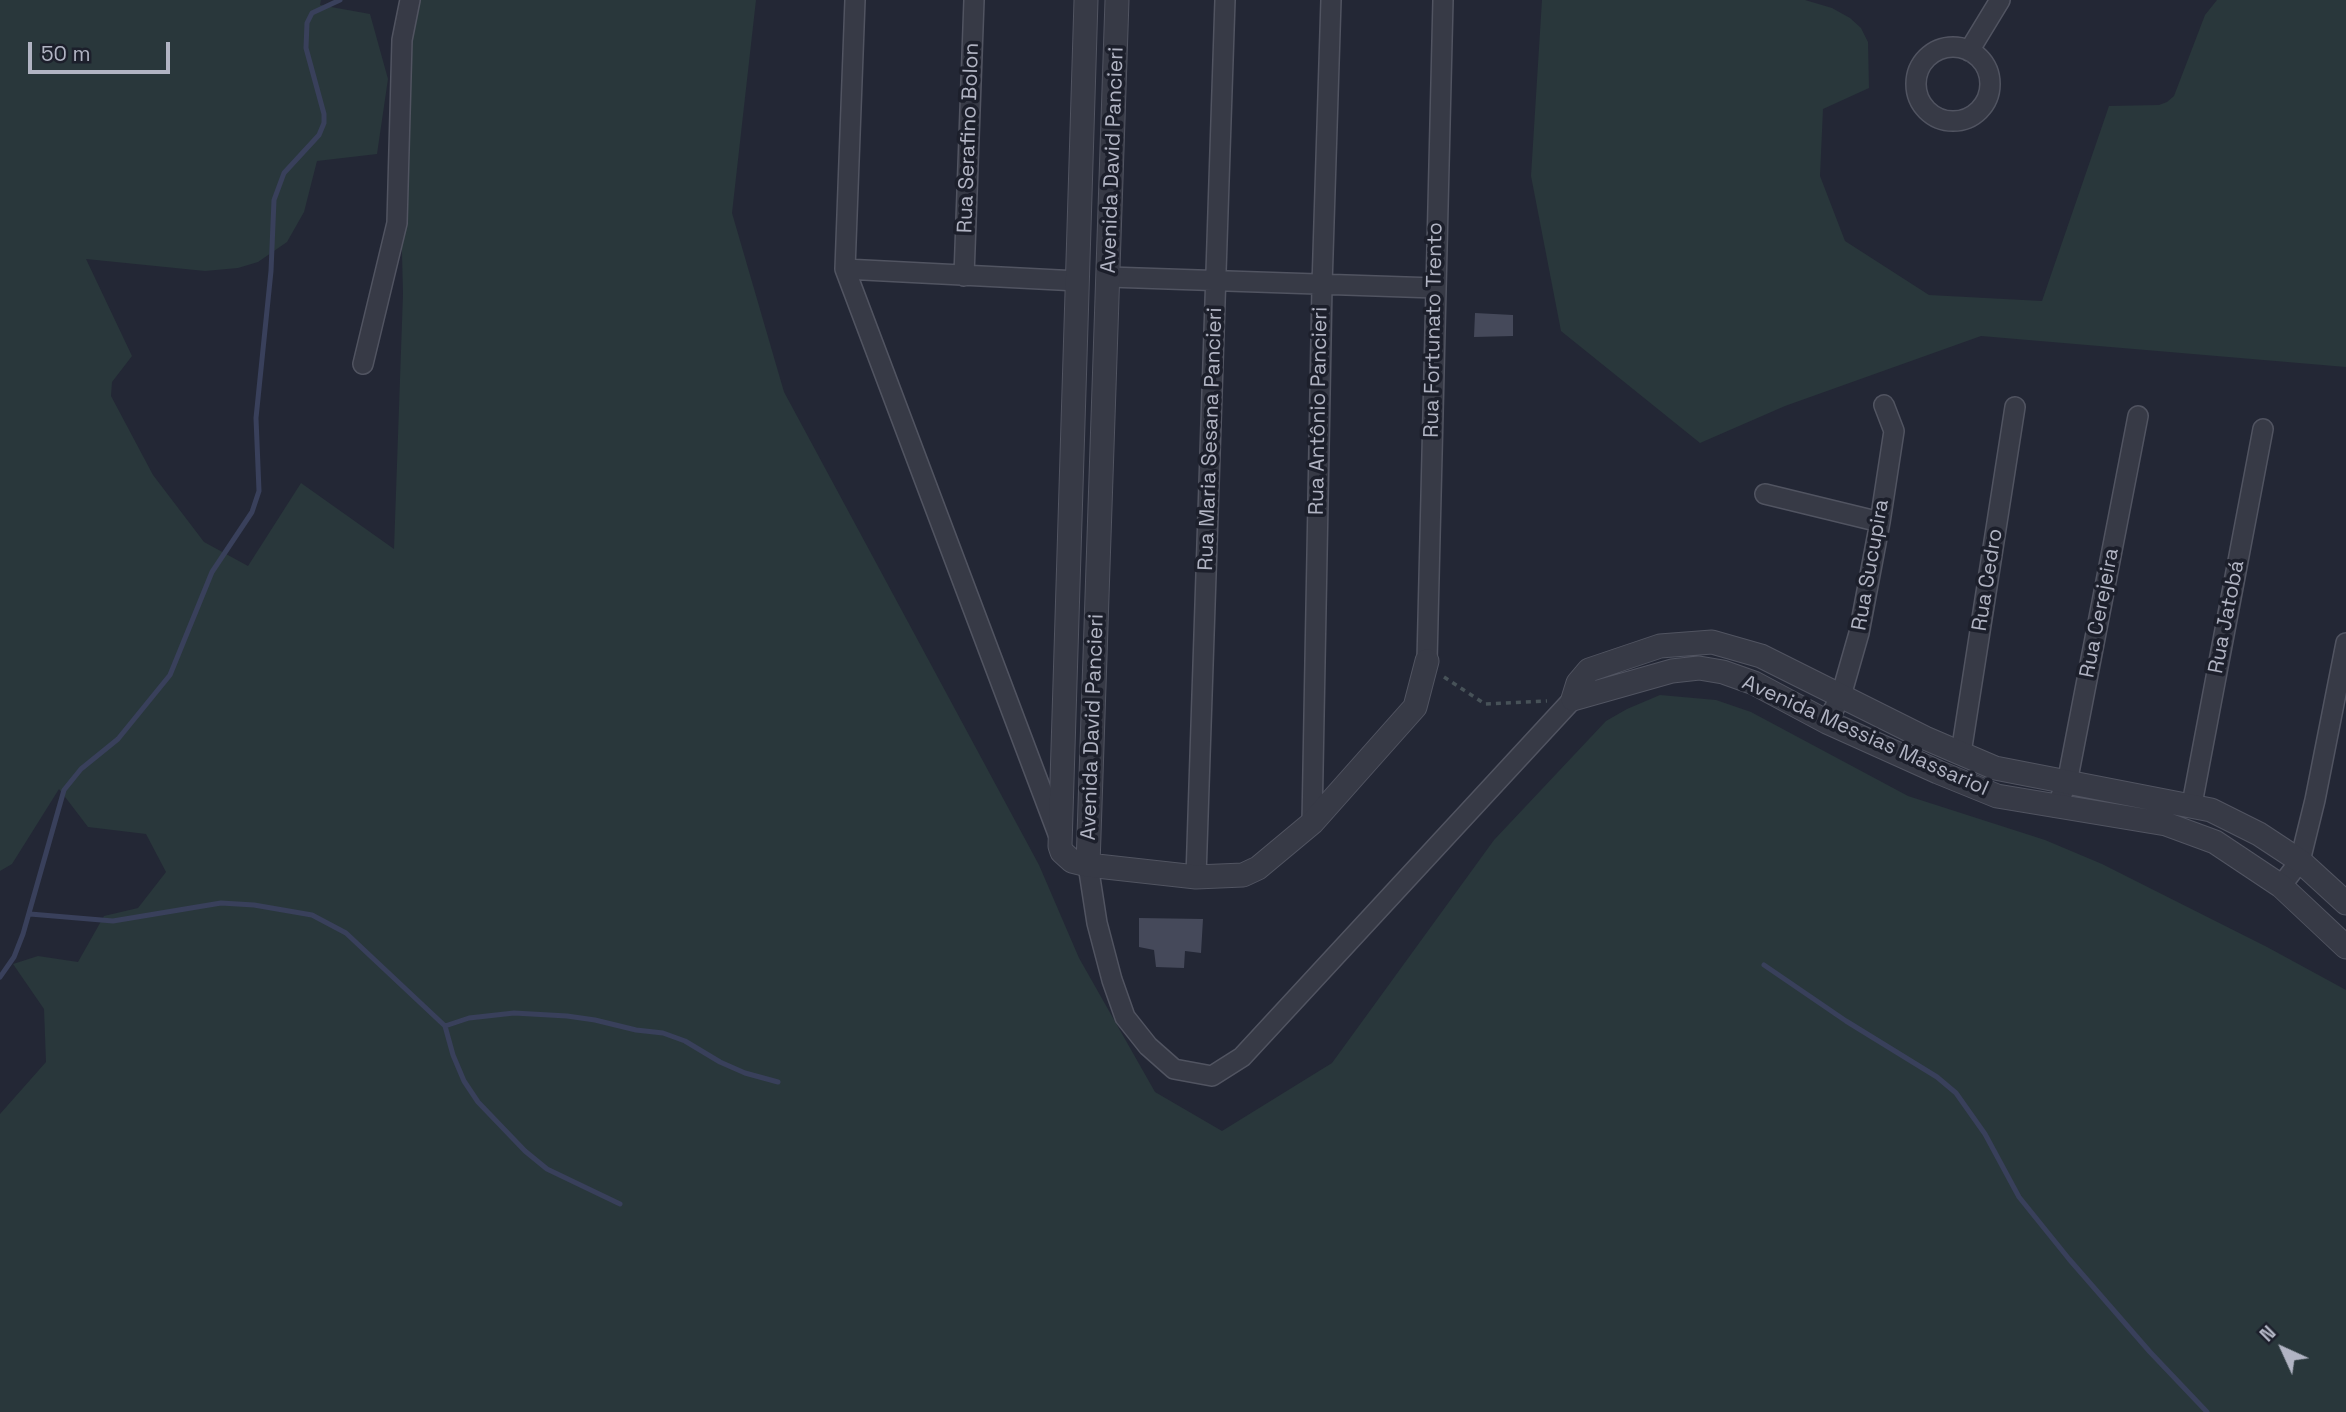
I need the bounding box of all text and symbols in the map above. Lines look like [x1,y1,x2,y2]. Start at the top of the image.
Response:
scale bar [32,28,173,72]
text: 50 m [41,40,91,67]
street label: Rua Serafino Bolon [953,42,985,234]
street label: Avenida David Pancieri [1096,46,1130,274]
street label: Rua Fortunato Trento [1420,222,1448,438]
street label: Rua Maria Sesana Pancieri [1194,307,1228,571]
street label: Rua Antônio Pancieri [1305,307,1333,515]
street label: Rua Sucupira [1847,497,1895,633]
street label: Rua Cedro [1967,527,2009,633]
street label: Rua Cerejeira [2075,546,2125,680]
street label: Rua Jatobá [2204,558,2250,676]
street label: Avenida David Pancieri [1076,613,1110,841]
street label: Avenida Messias Massariol [1738,670,1992,802]
north arrow [2248,1314,2318,1384]
text: N [2254,1320,2281,1347]

